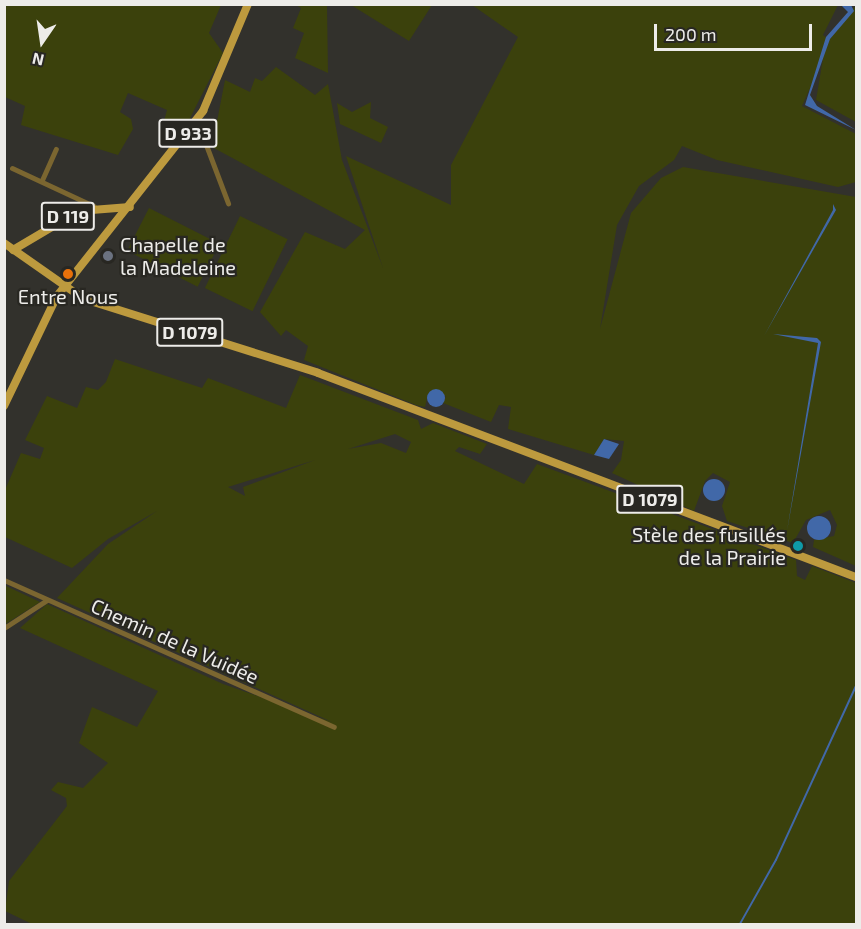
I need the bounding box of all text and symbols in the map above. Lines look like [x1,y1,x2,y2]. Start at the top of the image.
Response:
north arrow [12,12,72,72]
scale bar [657,12,814,50]
text: 200 m [665,23,717,45]
text: N [30,49,46,71]
road number: D 933 [158,118,218,148]
road number: D 119 [40,201,97,231]
place label: Chapelle de la Madeleine [120,232,236,279]
marker: Chapelle de la Madeleine [101,249,115,263]
marker: Entre Nous [61,267,75,281]
place label: Entre Nous [18,284,118,308]
road number: D 1079 [156,317,225,347]
road number: D 1079 [616,484,684,514]
place label: Stèle des fusillés de la Prairie [632,522,786,569]
marker: Stèle des fusillés de la Prairie [791,539,805,553]
street label: Chemin de la Vuidée [87,593,263,689]

